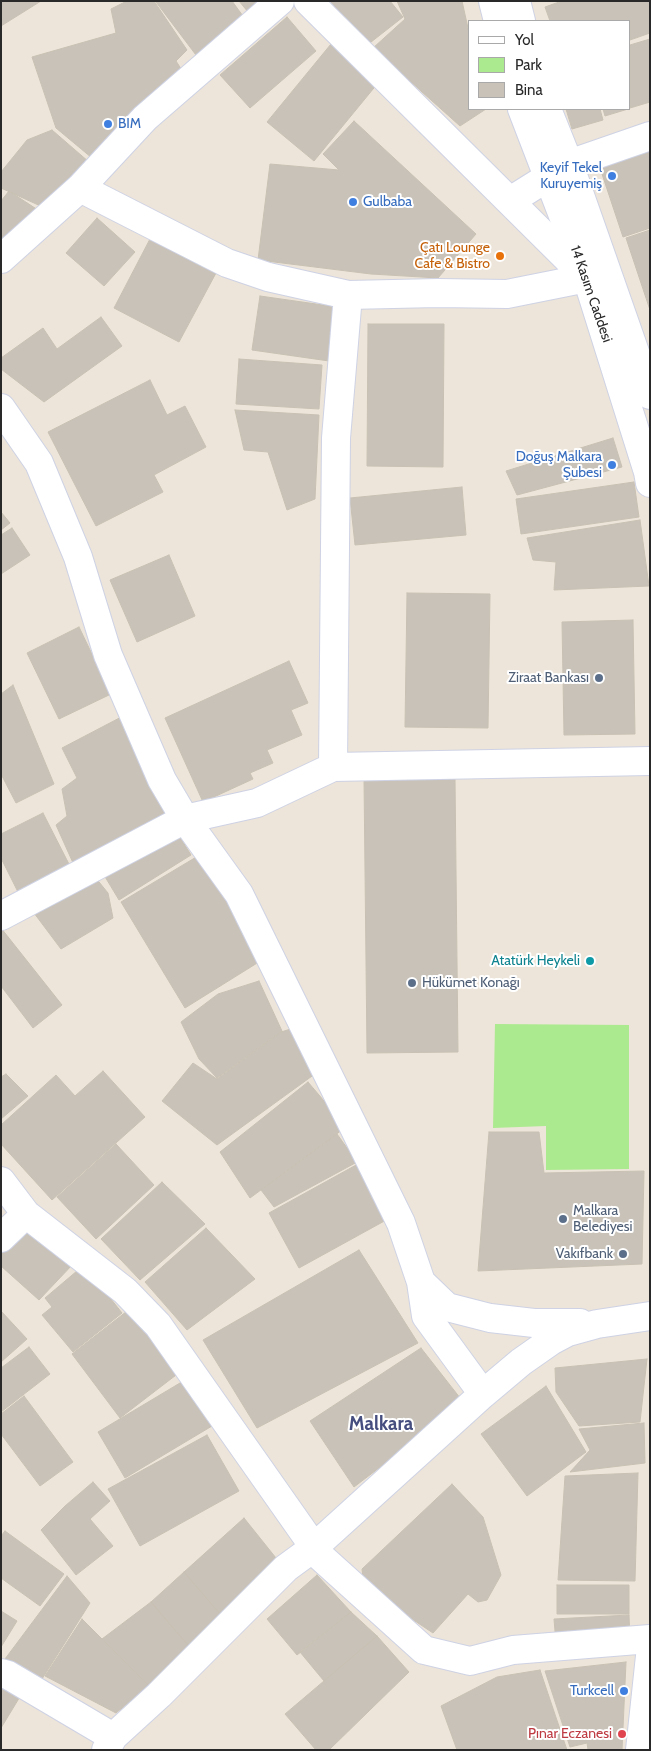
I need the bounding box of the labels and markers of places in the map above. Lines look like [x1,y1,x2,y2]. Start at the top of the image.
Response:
place label: BIM [118,116,141,132]
marker: BIM [102,118,114,130]
place label: Keyif Tekel Kuruyemiş [540,160,602,192]
marker: Keyif Tekel Kuruyemiş [606,170,618,182]
place label: Gulbaba [363,194,412,210]
marker: Gulbaba [347,196,359,208]
place label: Çatı Lounge Cafe & Bistro [415,240,490,272]
marker: Çatı Lounge Cafe & Bistro [494,250,506,262]
place label: Doğuş Malkara Şubesi [516,449,602,482]
marker: Doğuş Malkara Şubesi [606,459,618,471]
place label: Ziraat Bankası [508,670,589,686]
marker: Ziraat Bankası [593,672,605,684]
place label: Atatürk Heykeli [491,953,580,969]
marker: Atatürk Heykeli [584,955,596,967]
place label: Hükümet Konağı [422,975,520,991]
marker: Hükümet Konağı [406,977,418,989]
place label: Malkara Belediyesi [573,1203,633,1236]
marker: Malkara Belediyesi [557,1213,569,1225]
place label: Vakıfbank [556,1246,613,1262]
marker: Vakıfbank [617,1248,629,1260]
place label: Turkcell [570,1683,614,1699]
marker: Turkcell [618,1685,630,1697]
place label: Pınar Eczanesi [528,1726,612,1742]
marker: Pınar Eczanesi [616,1728,628,1740]

